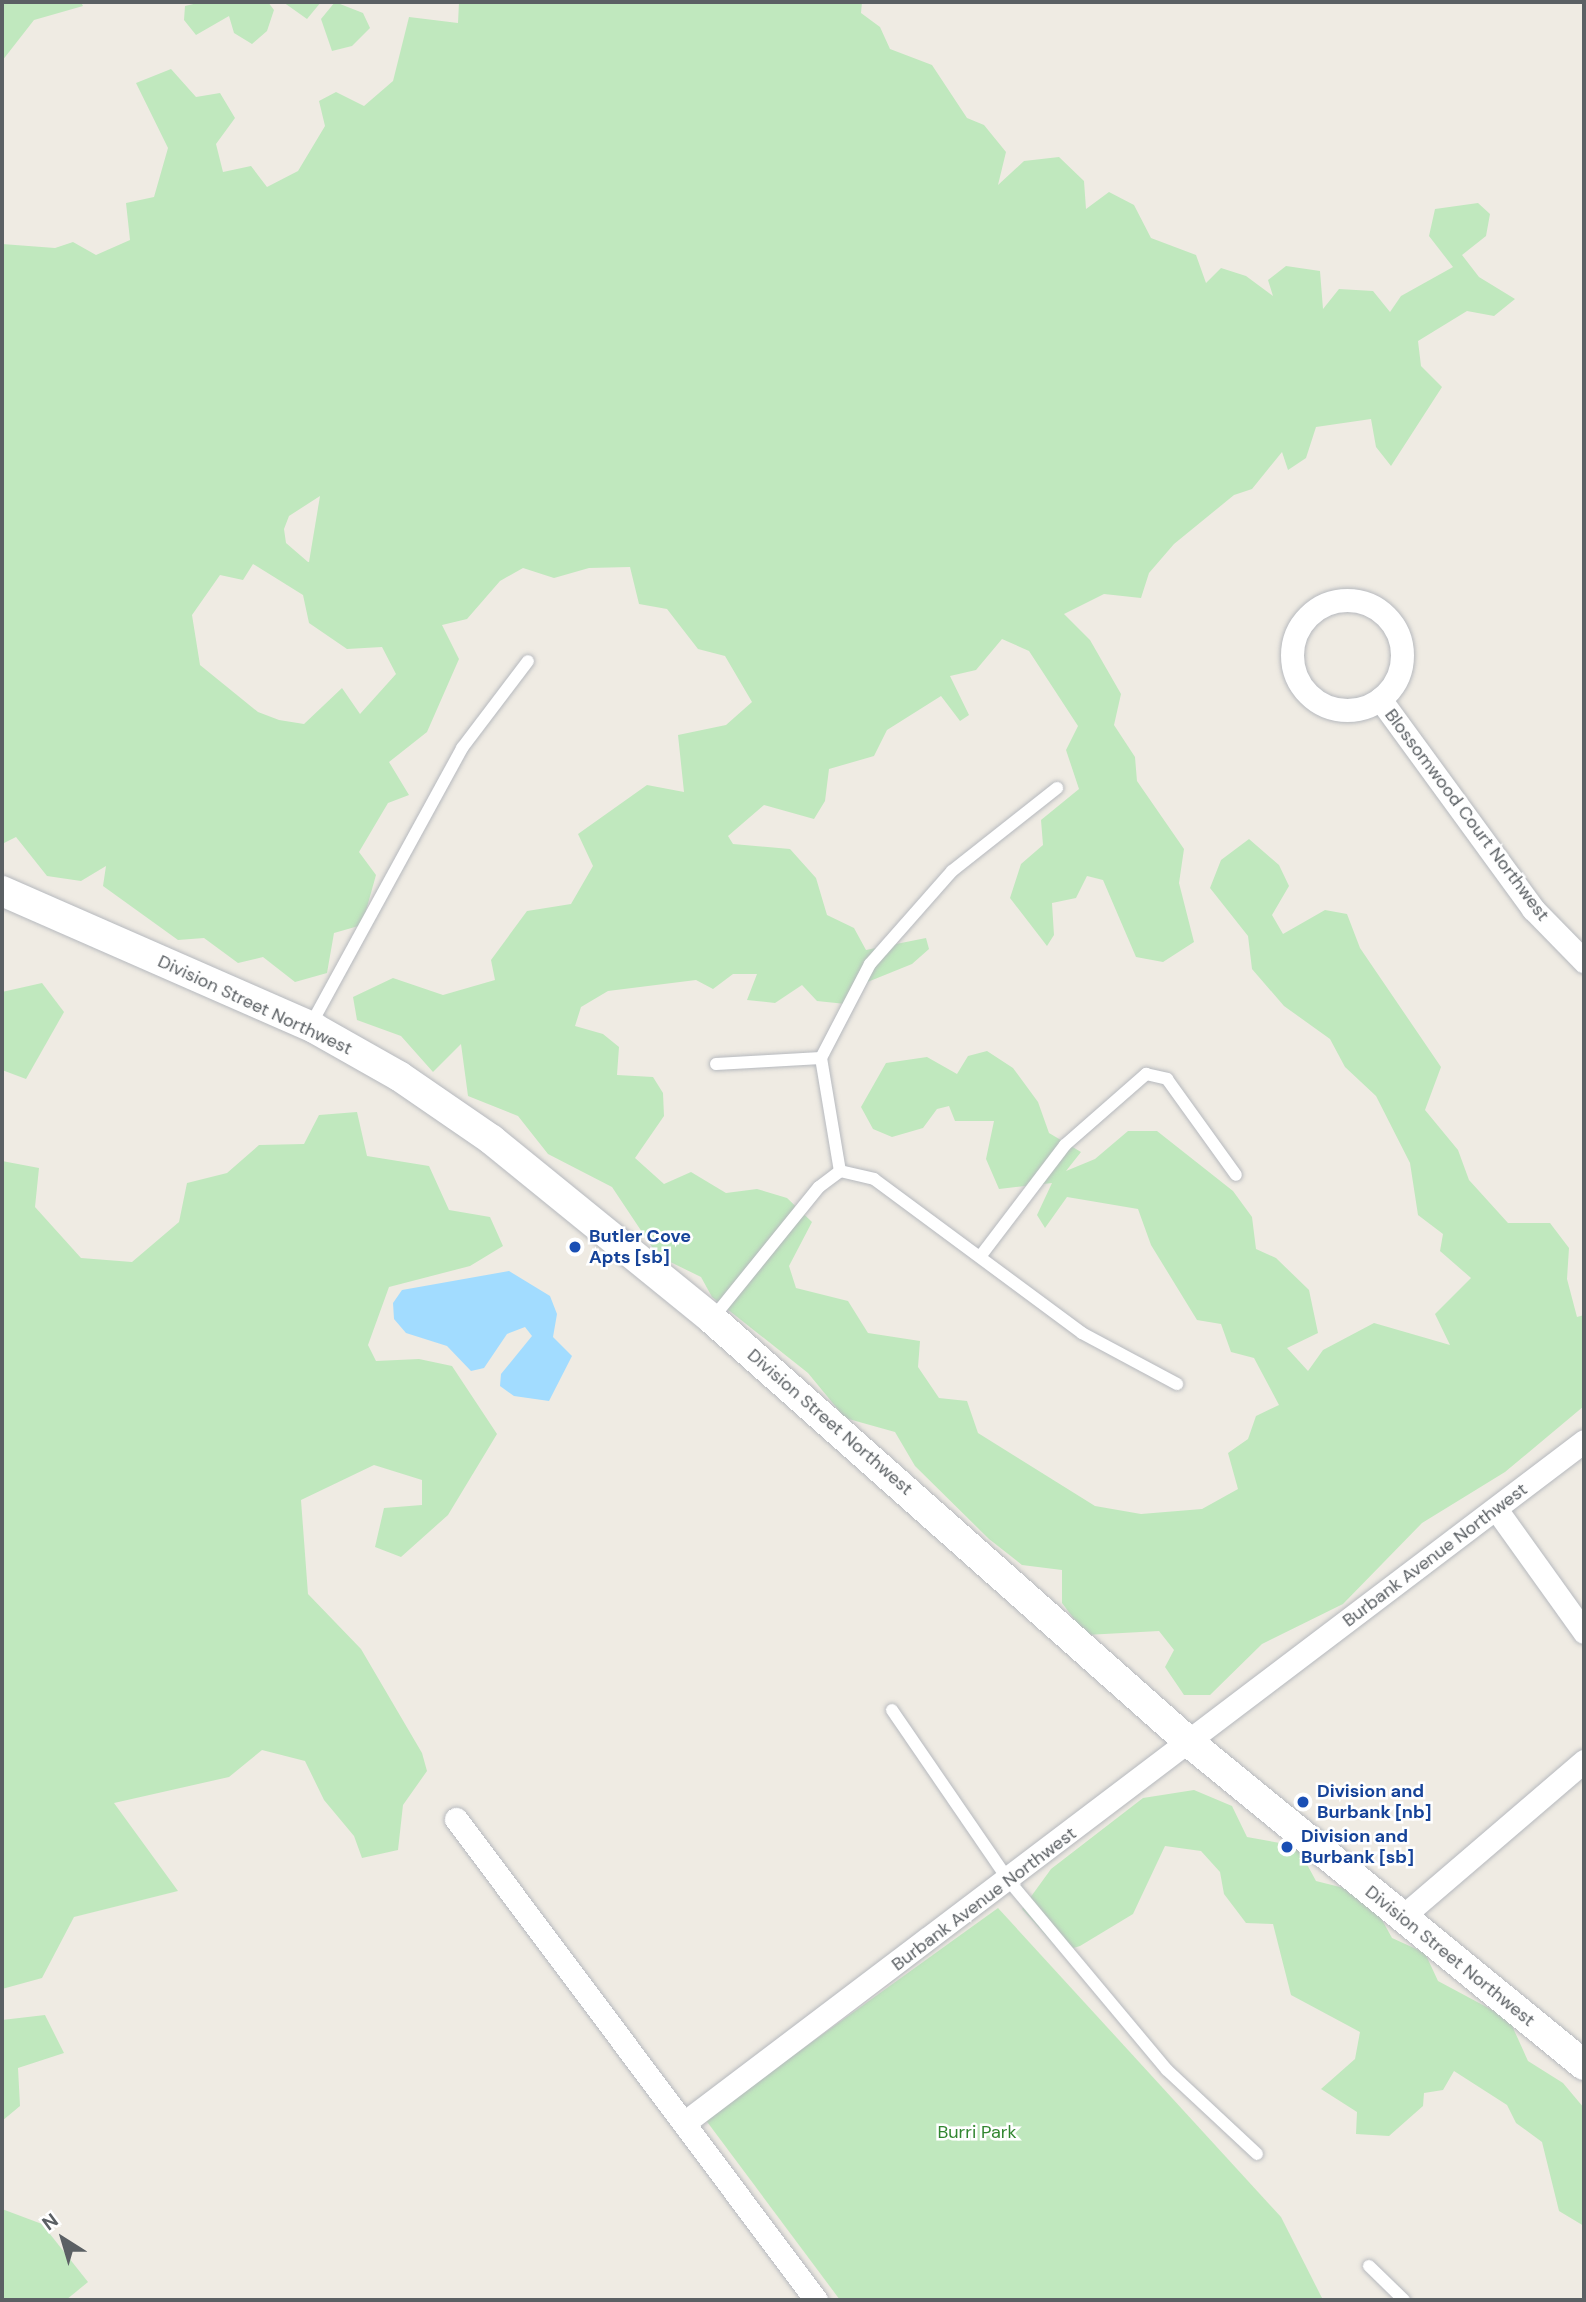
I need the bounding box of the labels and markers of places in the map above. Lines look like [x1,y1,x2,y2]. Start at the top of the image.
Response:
place label: Butler Cove Apts [sb] [589,1226,691,1268]
marker: Butler Cove Apts [sb] [567,1239,583,1255]
place label: Division and Burbank [nb] [1317,1781,1431,1824]
marker: Division and Burbank [nb] [1295,1794,1311,1810]
place label: Division and Burbank [sb] [1301,1826,1414,1868]
marker: Division and Burbank [sb] [1279,1839,1295,1855]

